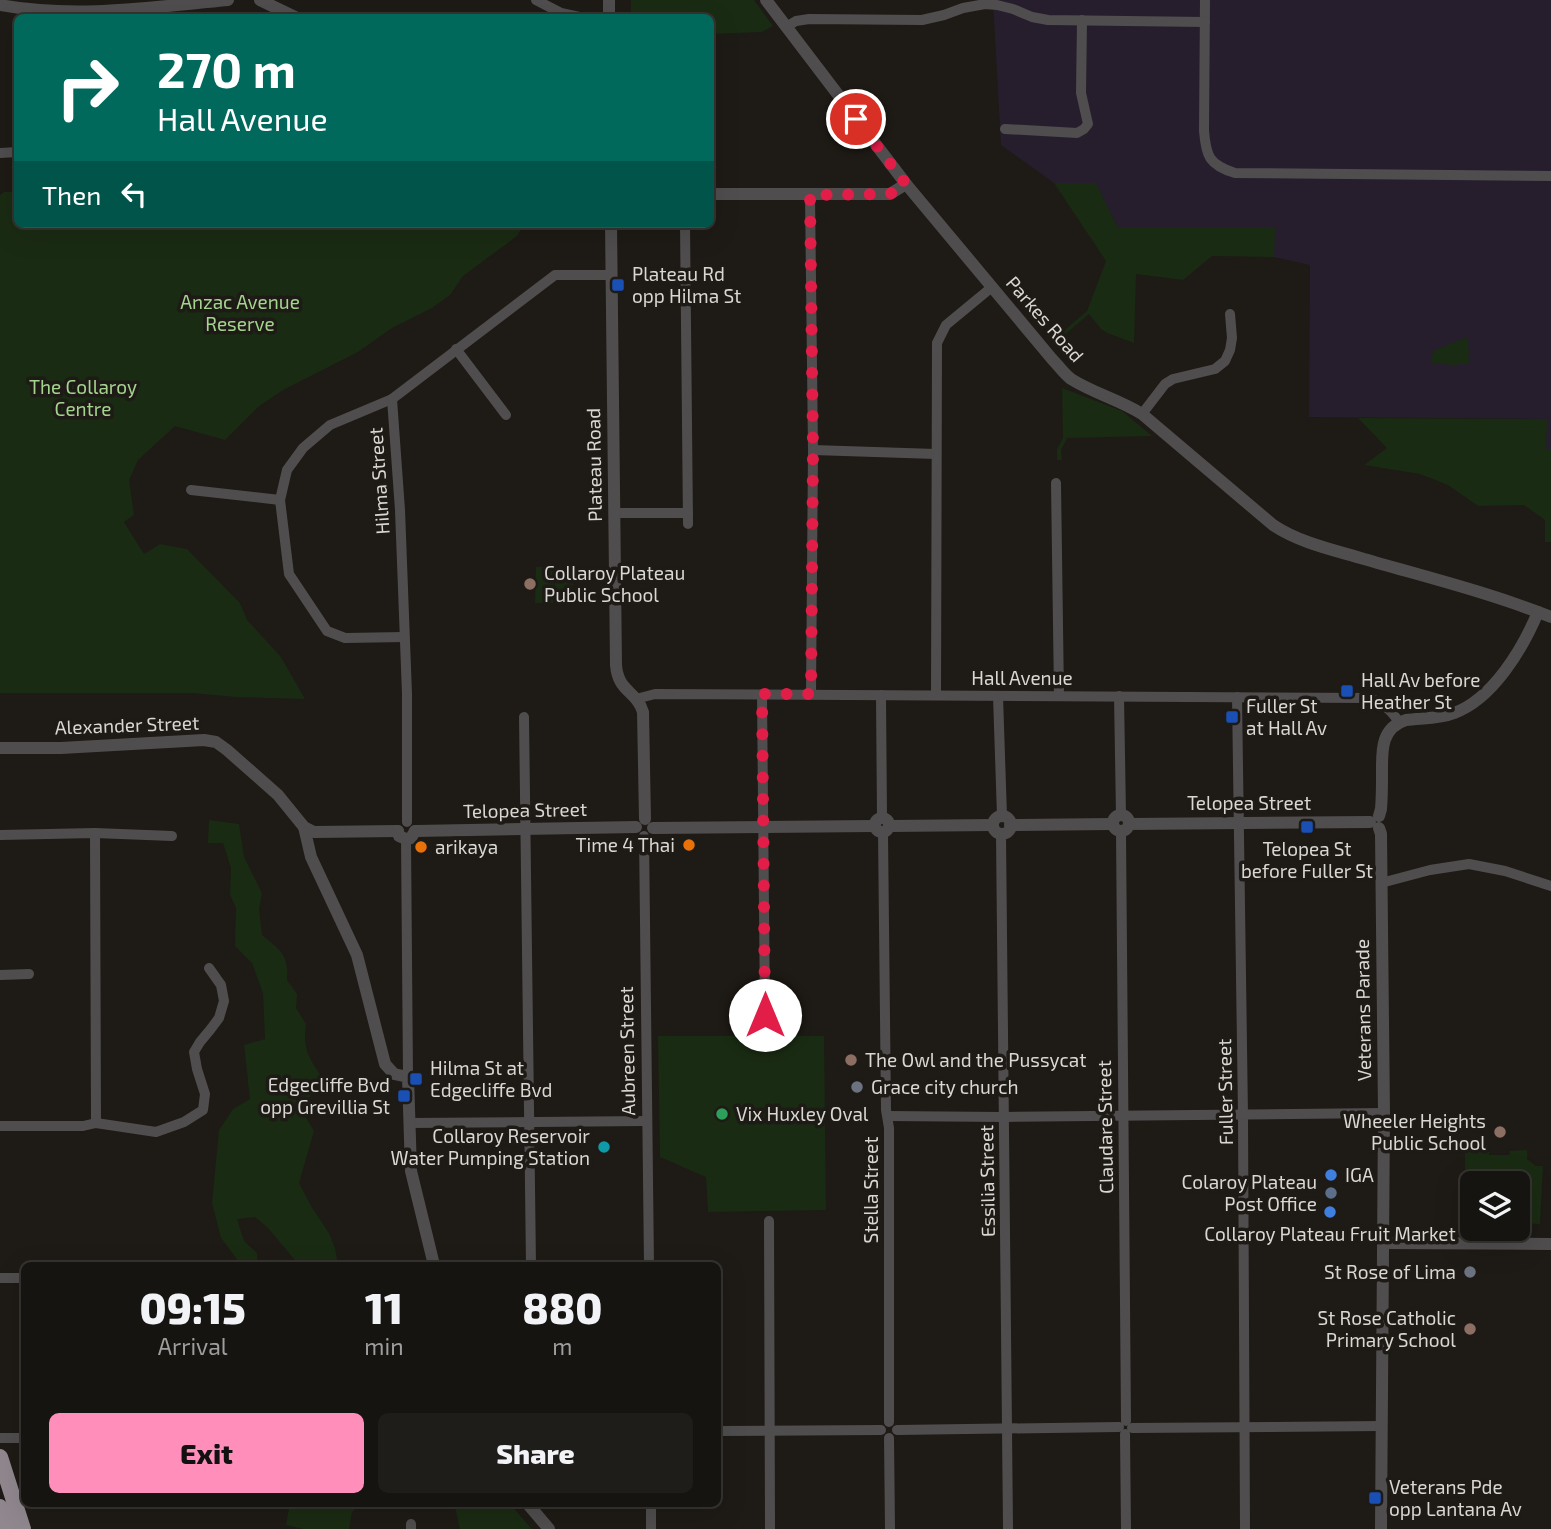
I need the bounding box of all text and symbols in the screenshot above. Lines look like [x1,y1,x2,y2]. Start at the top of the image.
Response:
text: 270 m [157,39,296,98]
icon: right [42,42,133,133]
pin [826,89,886,149]
text: Hall Avenue [157,99,328,137]
icon: arrive [837,100,875,138]
icon: left [115,175,153,213]
text: Then [42,179,101,210]
place label: Plateau Rd opp Hilma St [632,262,741,307]
street label: Parkes Road [1002,271,1089,366]
marker: Plateau Rd opp Hilma St [610,277,626,293]
park label: Anzac Avenue Reserve [180,290,300,335]
park label: The Collaroy Centre [29,375,137,420]
street label: Plateau Road [581,408,606,522]
street label: Hilma Street [363,427,394,535]
place label: Collaroy Plateau Public School [544,561,685,606]
marker: Collaroy Plateau Public School [522,576,538,592]
street label: Hall Avenue [971,666,1073,689]
place label: Hall Av before Heather St [1361,668,1481,713]
marker: Hall Av before Heather St [1339,683,1355,699]
place label: Fuller St at Hall Av [1246,694,1327,739]
marker: Fuller St at Hall Av [1224,709,1240,725]
street label: Alexander Street [54,710,200,739]
street label: Telopea Street [1187,791,1311,814]
street label: Telopea Street [463,797,587,822]
marker: Telopea St before Fuller St [1299,819,1315,835]
place label: Time 4 Thai [575,833,675,856]
place label: arikaya [435,835,498,858]
marker: Time 4 Thai [681,837,697,853]
place label: Telopea St before Fuller St [1241,837,1373,882]
marker: arikaya [413,839,429,855]
street label: Veterans Parade [1350,939,1375,1081]
position arrow [728,978,802,1052]
street label: Aubreen Street [614,986,639,1116]
street label: Fuller Street [1212,1039,1237,1145]
place label: The Owl and the Pussycat [865,1048,1086,1071]
marker: The Owl and the Pussycat [843,1052,859,1068]
place label: Hilma St at Edgecliffe Bvd [430,1056,552,1101]
street label: Claudare Street [1092,1060,1117,1194]
marker: Hilma St at Edgecliffe Bvd [408,1071,424,1087]
place label: Edgecliffe Bvd opp Grevillia St [260,1073,390,1118]
place label: Grace city church [871,1075,1019,1098]
marker: Grace city church [849,1079,865,1095]
marker: Edgecliffe Bvd opp Grevillia St [396,1088,412,1104]
place label: Vix Huxley Oval [736,1102,869,1125]
marker: Vix Huxley Oval [714,1106,730,1122]
place label: Wheeler Heights Public School [1343,1109,1486,1154]
place label: Collaroy Reservoir Water Pumping Station [391,1124,590,1169]
marker: Wheeler Heights Public School [1492,1124,1508,1140]
street label: Essilia Street [974,1125,999,1237]
street label: Stella Street [859,1137,882,1243]
marker: Collaroy Reservoir Water Pumping Station [596,1139,612,1155]
place label: IGA [1345,1163,1374,1186]
marker: IGA [1323,1167,1339,1183]
place label: Colaroy Plateau Post Office [1181,1170,1317,1215]
map controls [1460,1171,1530,1241]
button: layers [1460,1171,1530,1241]
marker: Colaroy Plateau Post Office [1323,1185,1339,1201]
marker: Collaroy Plateau Fruit Market [1322,1204,1338,1220]
place label: Collaroy Plateau Fruit Market [1204,1222,1456,1245]
place label: St Rose of Lima [1324,1260,1456,1283]
marker: St Rose of Lima [1462,1264,1478,1280]
text: 09:15 [140,1282,246,1332]
text: 11 [365,1282,403,1332]
text: 880 [522,1282,602,1332]
place label: St Rose Catholic Primary School [1317,1306,1456,1351]
marker: St Rose Catholic Primary School [1462,1321,1478,1337]
text: Arrival [158,1332,228,1360]
text: min [364,1332,404,1360]
text: m [552,1332,572,1360]
button: Exit [49,1413,364,1493]
button: Share [378,1413,693,1493]
place label: Veterans Pde opp Lantana Av [1389,1475,1522,1520]
marker: Veterans Pde opp Lantana Av [1367,1490,1383,1506]

